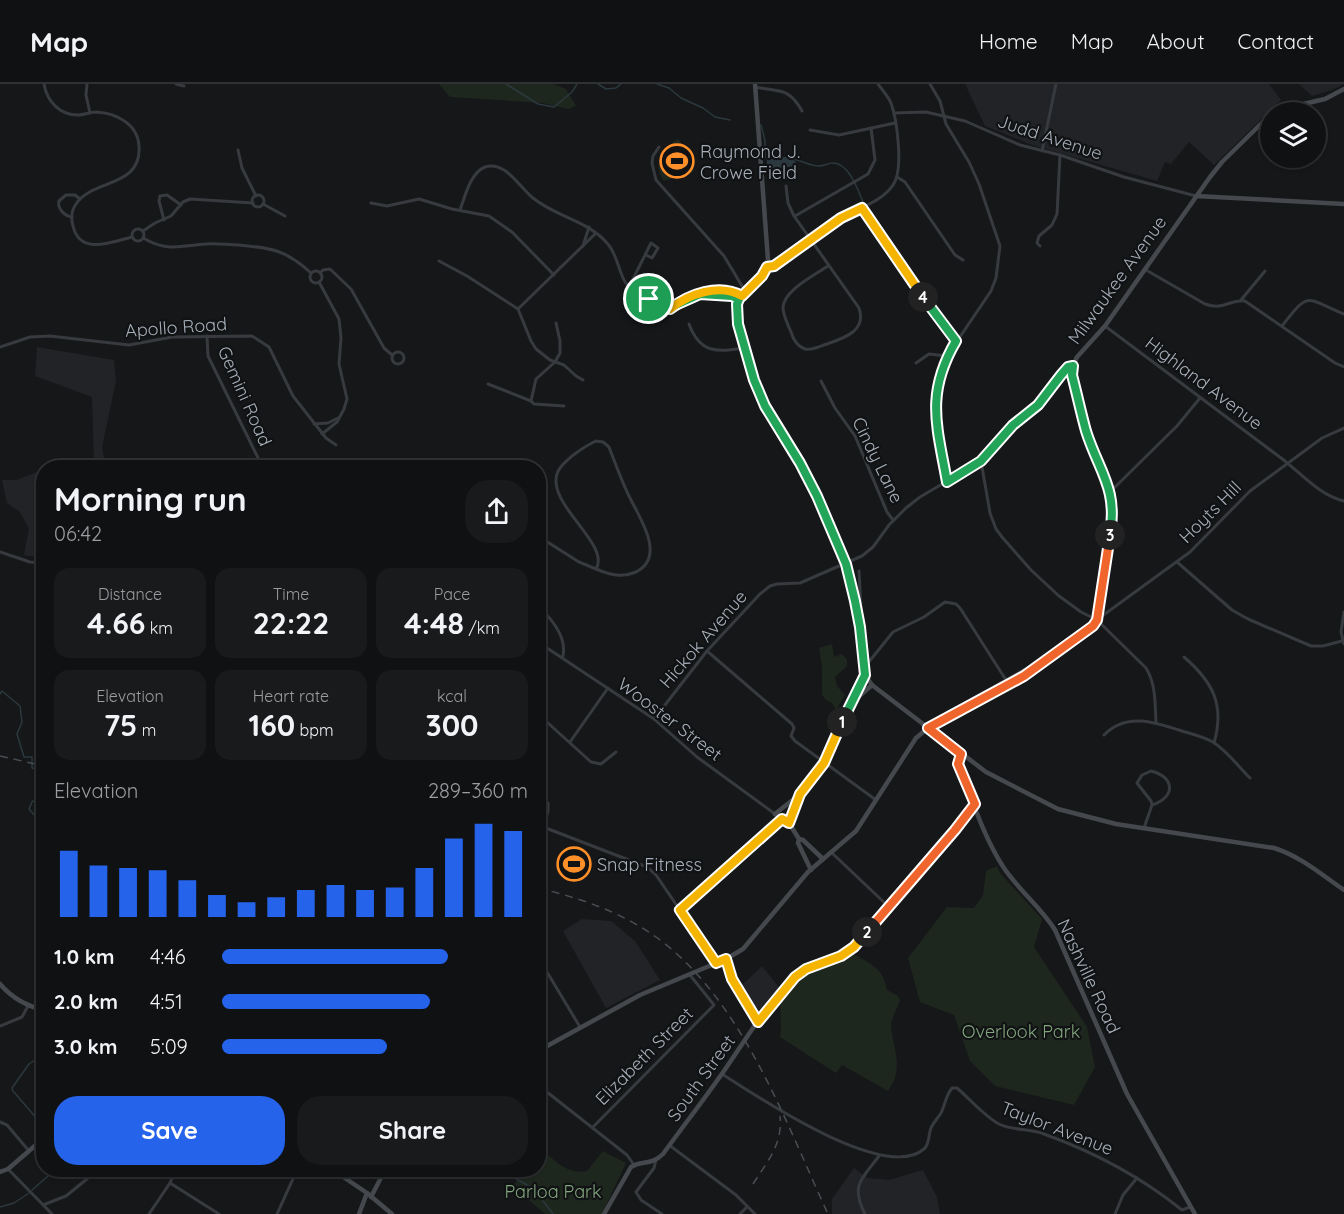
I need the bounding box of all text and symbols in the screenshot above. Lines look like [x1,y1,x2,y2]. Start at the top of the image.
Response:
text: Map [30,24,88,59]
text: Home [979,28,1038,54]
text: Map [1071,28,1114,54]
text: About [1147,28,1205,54]
text: Contact [1238,28,1314,54]
map controls [1260,102,1326,168]
button: layers [1260,102,1326,168]
street label: Judd Avenue [995,109,1105,165]
place label: Raymond J. Crowe Field [700,140,800,184]
sports icon: Raymond J. Crowe Field [659,143,695,179]
street label: Milwaukee Avenue [1063,211,1171,349]
pin [623,273,674,324]
icon: arrive [632,282,665,315]
pin: 4 [908,282,938,312]
text: 4 [918,287,928,307]
street label: Apollo Road [124,312,228,342]
street label: Highland Avenue [1141,331,1267,435]
street label: Gemini Road [213,343,277,449]
street label: Cindy Lane [847,413,909,507]
street label: Hoyts Hill [1174,476,1246,548]
text: Morning run [54,478,247,519]
button: share [465,480,528,543]
pin: 3 [1095,520,1125,550]
text: 06:42 [54,521,102,546]
text: 3 [1106,525,1114,545]
text: Distance [98,584,162,604]
text: Time [273,584,309,604]
text: Pace [434,584,470,604]
street label: Hickok Avenue [654,585,752,693]
text: 4.66 [87,604,145,642]
text: 22:22 [253,604,329,642]
text: 4:48 [404,604,464,642]
text: km [145,618,173,638]
text: /km [464,618,500,638]
street label: Wooster Street [613,672,727,766]
text: Elevation [96,686,164,706]
text: Heart rate [253,686,329,706]
text: kcal [437,686,467,706]
text: 75 [104,706,137,744]
text: 160 [248,706,295,744]
text: 300 [426,706,478,744]
pin: 1 [827,707,857,737]
text: 1 [839,712,845,732]
text: m [137,720,156,740]
text: bpm [295,720,334,740]
text: Elevation [54,778,138,803]
text: 289–360 m [428,778,528,803]
sports icon: Snap Fitness [556,846,592,882]
place label: Snap Fitness [597,853,702,876]
street label: Nashville Road [1052,915,1126,1037]
pin: 2 [852,917,882,947]
text: 2 [862,922,872,942]
text: 1.0 km [54,944,114,969]
text: 4:46 [150,944,186,969]
text: 2.0 km [54,989,118,1014]
text: 4:51 [150,989,183,1014]
street label: Elizabeth Street [590,1002,698,1110]
park label: Overlook Park [962,1020,1080,1043]
street label: South Street [662,1030,740,1126]
text: 3.0 km [54,1034,117,1059]
text: 5:09 [150,1034,188,1059]
button: Save [54,1096,285,1165]
button: Share [297,1096,528,1165]
street label: Taylor Avenue [998,1096,1116,1160]
park label: Parloa Park [504,1180,602,1203]

